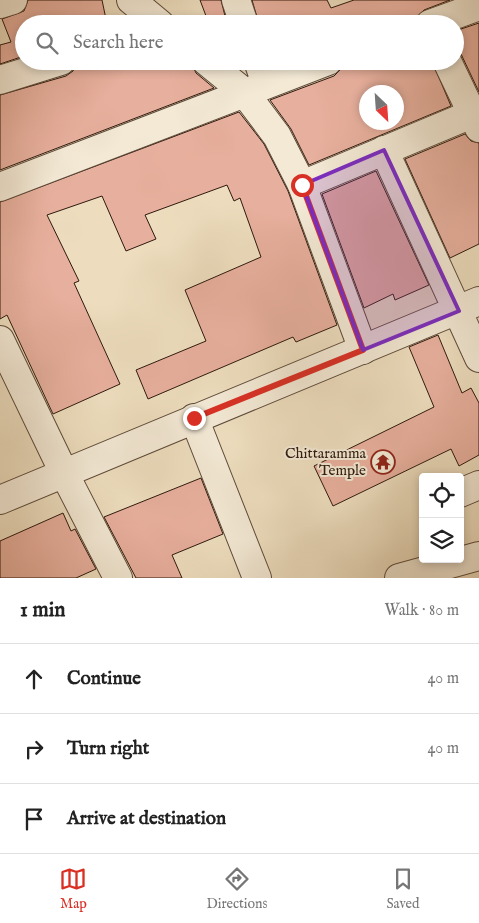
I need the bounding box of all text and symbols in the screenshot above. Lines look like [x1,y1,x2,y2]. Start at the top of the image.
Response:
search box [15,15,464,70]
icon: search [33,29,61,57]
text: Search here [73,31,164,55]
north arrow [359,85,404,130]
route start [291,174,314,197]
route end [183,407,206,430]
place label: Chittaramma Temple [285,444,367,480]
temple icon: Chittaramma Temple [370,449,396,475]
map controls [419,473,464,563]
button: locate [419,473,464,518]
button: layers [419,518,464,563]
text: 1 min [20,597,65,624]
text: Walk · 80 m [384,601,459,621]
icon: ahead [20,665,48,693]
text: Continue [67,667,141,691]
text: 40 m [427,669,459,689]
icon: right [20,735,48,763]
text: Turn right [67,737,149,761]
text: 40 m [427,739,459,759]
icon: arrive [20,805,48,833]
text: Arrive at destination [67,807,226,831]
tab: Map [59,865,87,913]
tab: Directions [206,865,267,913]
tab: Saved [386,865,419,913]

